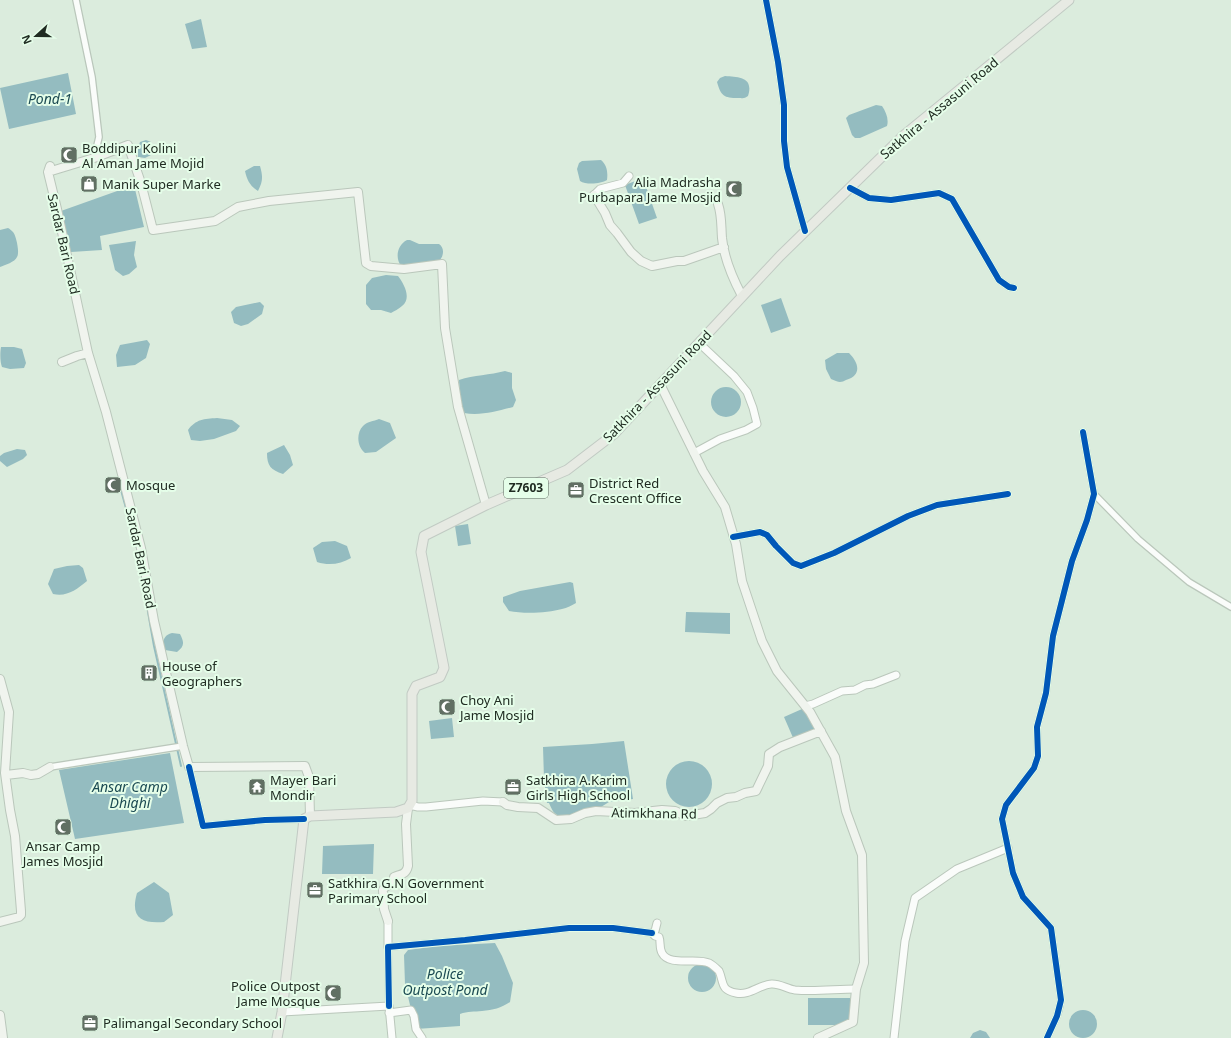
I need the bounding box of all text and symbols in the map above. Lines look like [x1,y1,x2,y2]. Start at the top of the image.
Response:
north arrow [16,16,56,56]
text: N [18,33,35,47]
street label: Satkhira - Assasuni Road [876,53,1002,163]
water label: Pond-1 [28,89,72,108]
place label: Boddipur Kolini Al Aman Jame Mojid [82,139,204,172]
mosque icon: Boddipur Kolini Al Aman Jame Mojid [59,145,79,165]
place label: Alia Madrasha Purbapara Jame Mosjid [579,173,721,206]
shop icon: Manik Super Marke [79,174,99,194]
place label: Manik Super Marke [102,175,221,193]
mosque icon: Alia Madrasha Purbapara Jame Mosjid [724,179,744,199]
street label: Sardar Bari Road [44,192,84,296]
street label: Satkhira - Assasuni Road [599,326,715,446]
place label: District Red Crescent Office [589,474,682,507]
mosque icon: Mosque [103,475,123,495]
place label: Mosque [126,476,175,494]
road number: Z7603 [504,478,548,498]
office icon: District Red Crescent Office [566,480,586,500]
street label: Sardar Bari Road [122,506,160,610]
place label: House of Geographers [162,657,242,690]
building icon: House of Geographers [139,663,159,683]
place label: Choy Ani Jame Mosjid [458,691,534,724]
mosque icon: Choy Ani Jame Mosjid [437,697,457,717]
place label: Mayer Bari Mondir [270,771,336,804]
place label: Satkhira A.Karim Girls High School [526,771,630,804]
water label: Ansar Camp Dhighi [91,777,168,812]
temple icon: Mayer Bari Mondir [247,777,267,797]
office icon: Satkhira A.Karim Girls High School [503,777,523,797]
street label: Atimkhana Rd [611,803,697,823]
mosque icon: Ansar Camp James Mosjid [53,817,73,837]
place label: Ansar Camp James Mosjid [21,837,103,870]
place label: Satkhira G.N Government Parimary School [328,874,484,907]
office icon: Satkhira G.N Government Parimary School [305,880,325,900]
water label: Police Outpost Pond [402,964,488,999]
place label: Police Outpost Jame Mosque [231,977,320,1010]
mosque icon: Police Outpost Jame Mosque [323,983,343,1003]
office icon: Palimangal Secondary School [80,1013,100,1033]
place label: Palimangal Secondary School [103,1014,282,1032]

